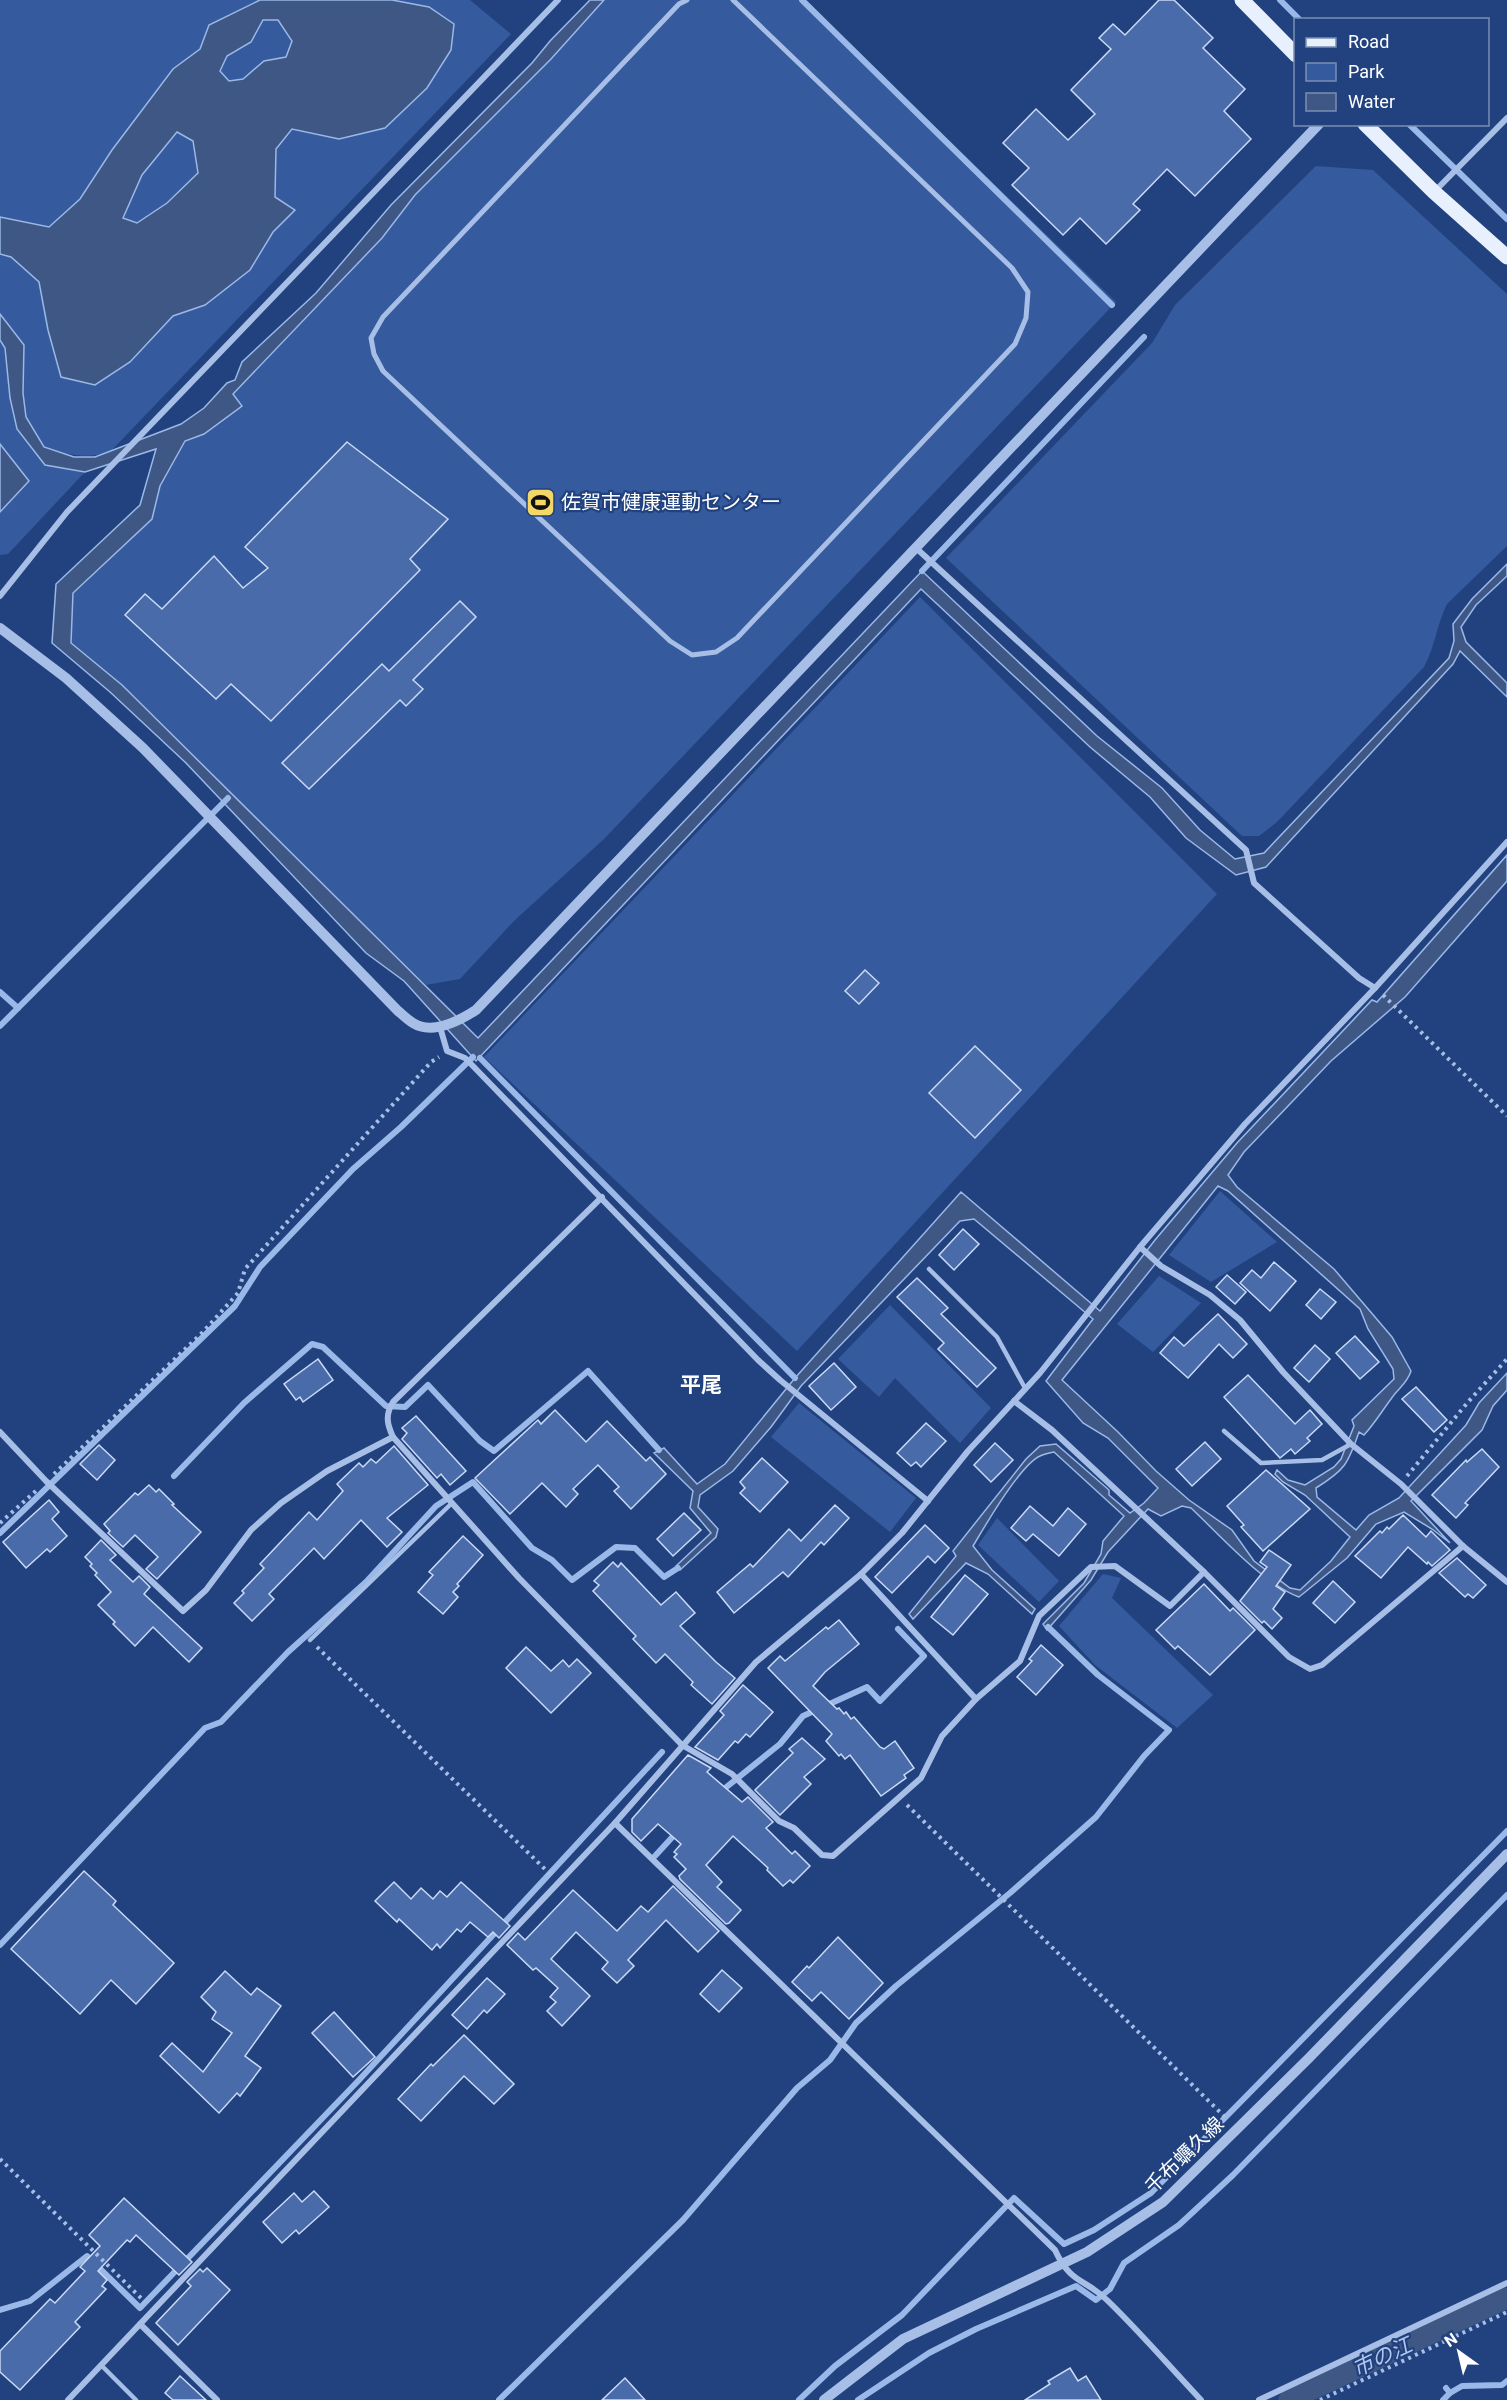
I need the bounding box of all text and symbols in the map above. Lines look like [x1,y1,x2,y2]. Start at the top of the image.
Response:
legend [1294,18,1489,126]
text: Road [1348,31,1389,52]
text: Park [1348,61,1385,82]
text: Water [1348,91,1395,112]
sports icon: 佐賀市健康運動センター [524,486,556,518]
place label: 佐賀市健康運動センター [561,490,781,514]
district label: 平尾 [680,1373,722,1397]
street label: 千布蠣久線 [1140,2112,1228,2198]
north arrow [1429,2322,1489,2382]
text: N [1441,2329,1461,2351]
water label: 市の江 [1348,2332,1417,2381]

